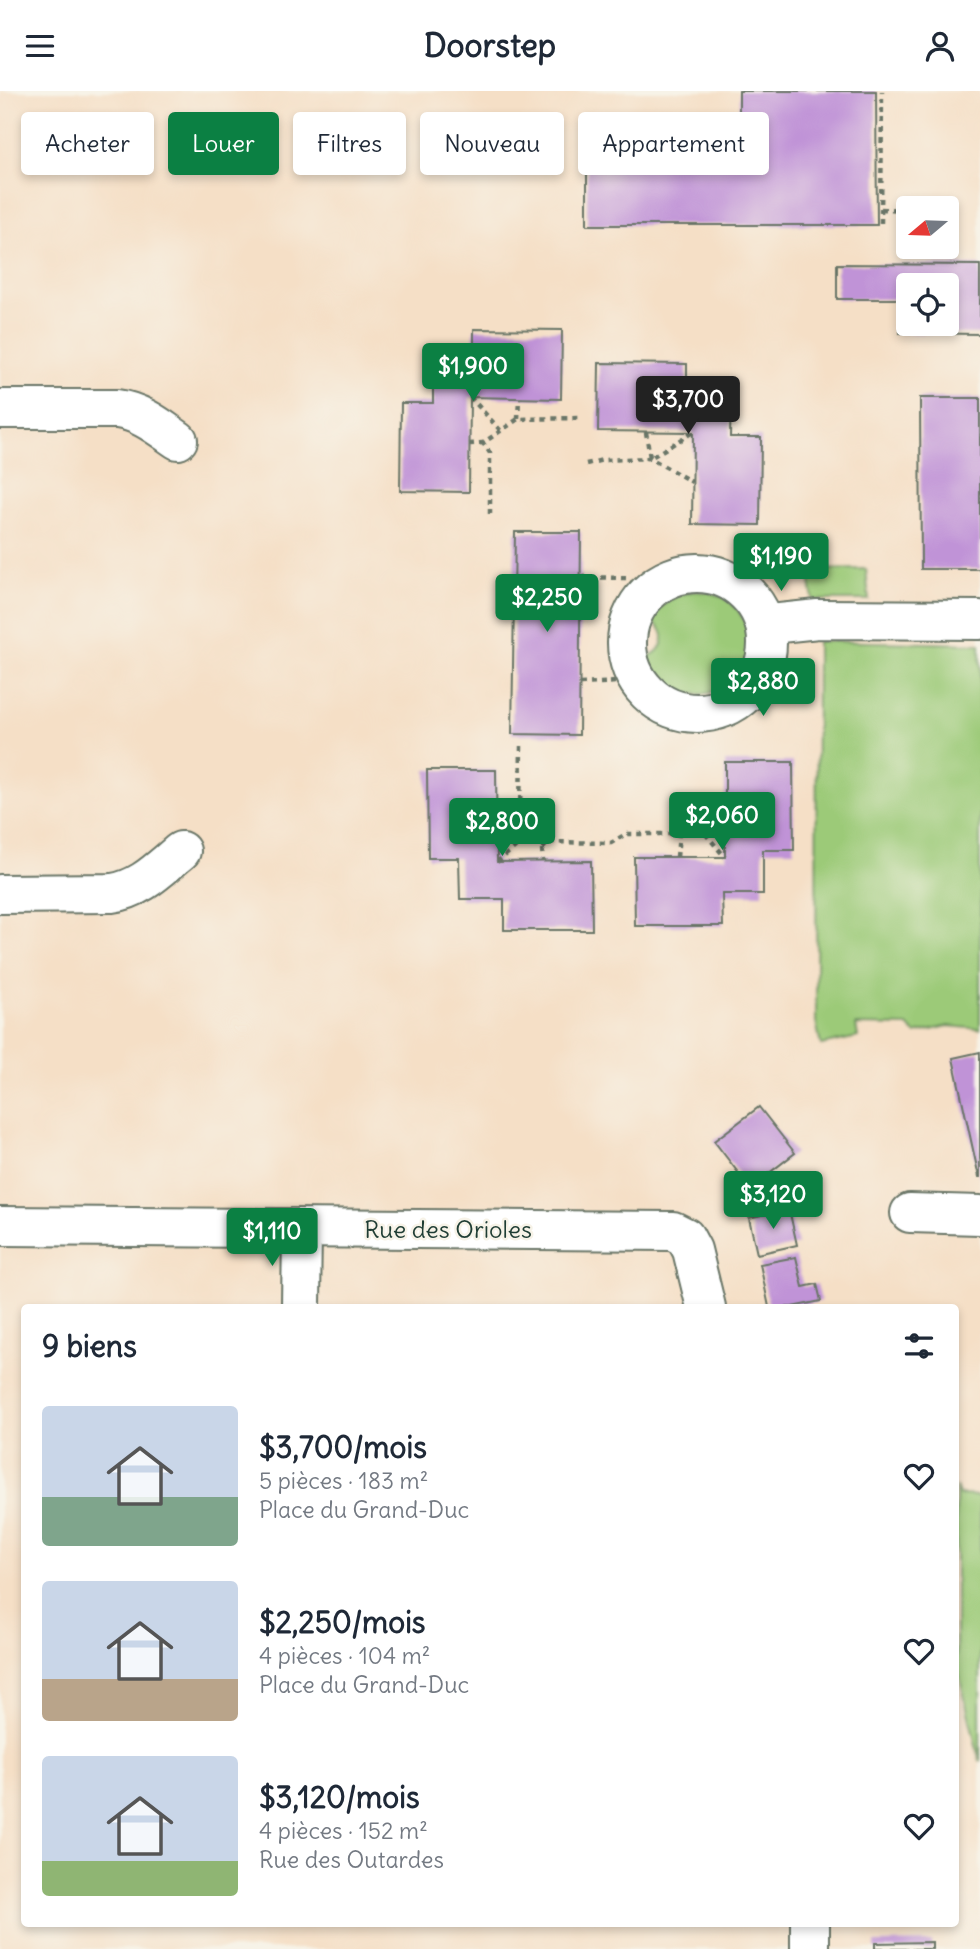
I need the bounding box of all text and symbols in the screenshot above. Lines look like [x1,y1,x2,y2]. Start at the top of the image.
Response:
text: Doorstep [424,25,556,66]
icon: menu [21,27,59,65]
icon: person [921,27,959,65]
chip: Acheter [21,112,154,175]
chip: Louer [168,112,279,175]
chip: Filtres [293,112,406,175]
chip: Nouveau [420,112,564,175]
chip: Appartement [578,112,769,175]
north arrow [896,196,959,259]
map controls [896,196,959,336]
button: locate [896,273,959,336]
pin: $1,900 [416,343,530,403]
text: $1,900 [438,351,508,380]
pin: $3,700 [631,377,745,436]
text: $3,700 [652,384,724,413]
pin: $1,190 [724,533,838,593]
text: $1,190 [750,541,812,570]
pin: $2,250 [490,575,604,634]
text: $2,250 [511,582,583,611]
pin: $2,880 [706,659,820,718]
text: $2,880 [727,666,799,695]
pin: $2,060 [665,793,779,852]
pin: $2,800 [445,799,559,858]
text: $2,060 [685,800,759,829]
text: $2,800 [465,806,539,835]
pin: $3,120 [716,1171,830,1231]
text: $3,120 [740,1179,806,1208]
pin: $1,110 [215,1209,329,1268]
street label: Rue des Orioles [364,1214,532,1244]
text: $1,110 [243,1216,301,1245]
text: 9 biens [42,1327,137,1365]
icon: filters [900,1327,938,1365]
text: $3,700/mois [259,1428,427,1466]
icon: home [98,1434,182,1518]
icon: heart [900,1457,938,1495]
text: 5 pièces · 183 m² [259,1466,428,1495]
text: Place du Grand-Duc [259,1495,469,1524]
text: $2,250/mois [259,1603,426,1641]
icon: home [98,1609,182,1693]
icon: heart [900,1632,938,1670]
text: 4 pièces · 104 m² [259,1641,430,1670]
text: Place du Grand-Duc [259,1670,469,1699]
text: $3,120/mois [259,1778,420,1816]
icon: home [98,1784,182,1868]
icon: heart [900,1807,938,1845]
text: 4 pièces · 152 m² [259,1816,428,1845]
text: Rue des Outardes [259,1845,444,1874]

